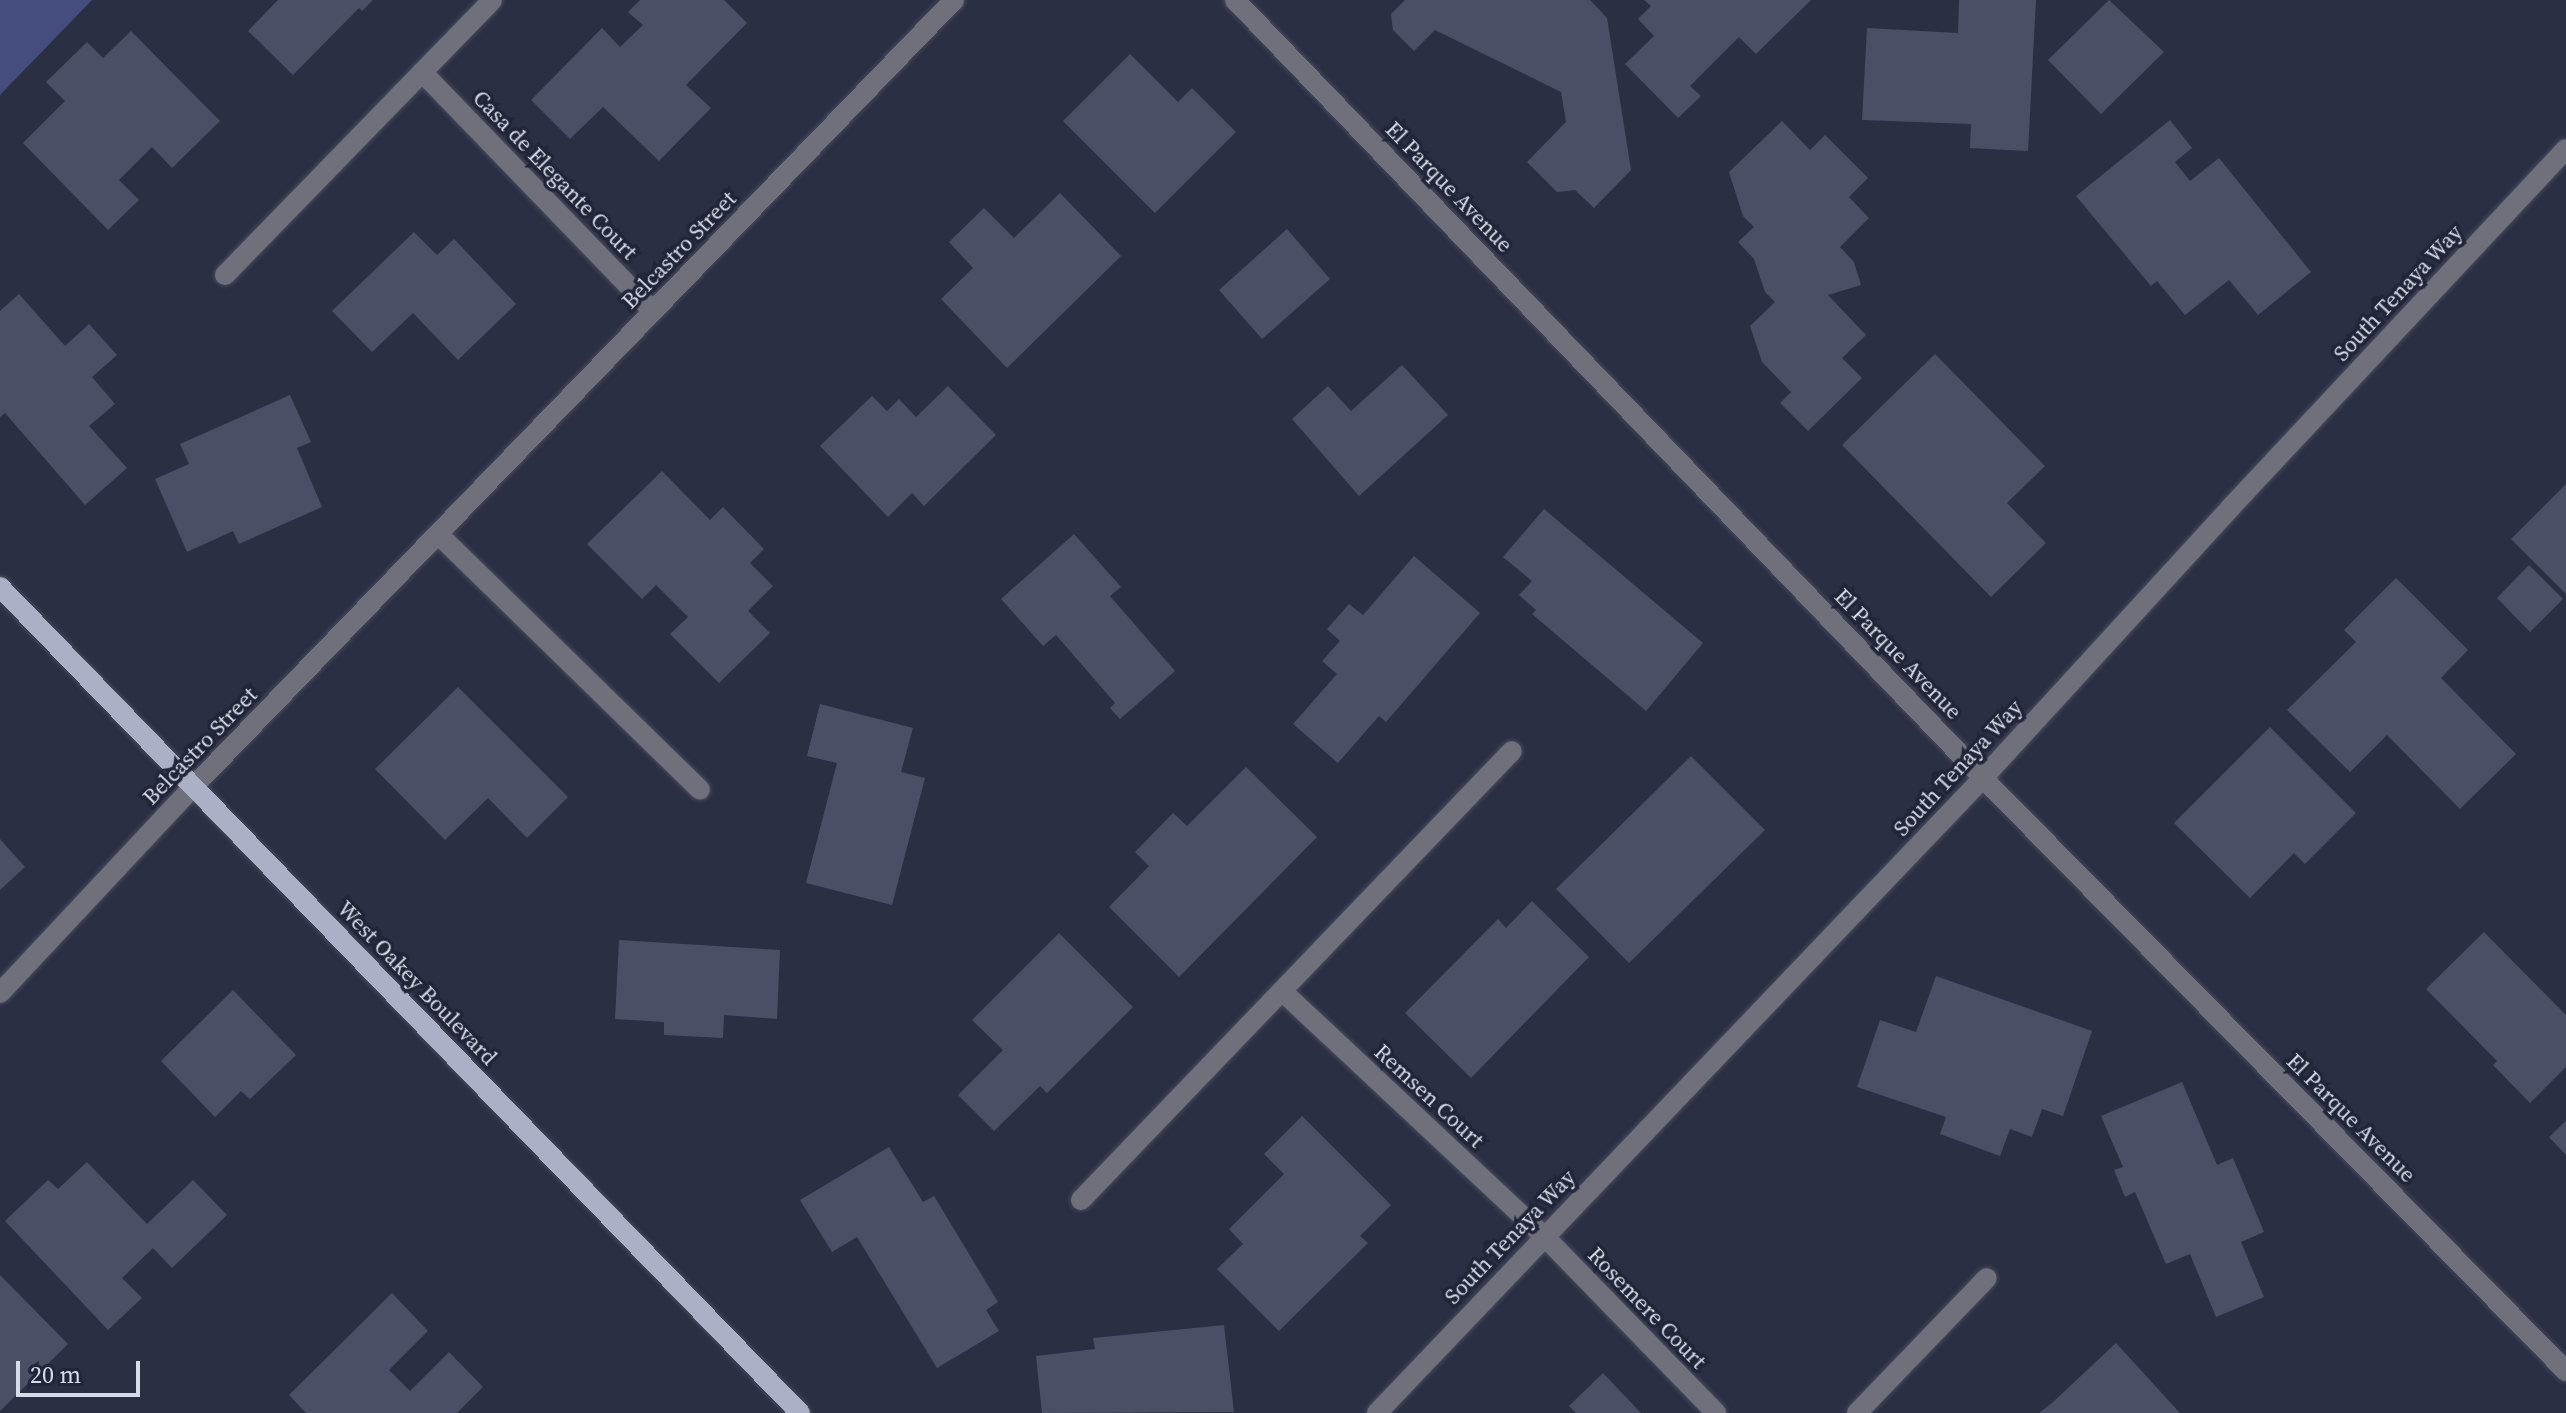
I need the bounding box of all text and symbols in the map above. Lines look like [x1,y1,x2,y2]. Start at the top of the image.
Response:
street label: Casa de Elegante Court [467,85,643,265]
street label: El Parque Avenue [1380,116,1518,258]
street label: Belcastro Street [616,186,742,314]
street label: South Tenaya Way [2328,219,2468,367]
street label: El Parque Avenue [1829,583,1967,725]
street label: Belcastro Street [137,682,263,810]
street label: South Tenaya Way [1888,694,2028,842]
street label: West Oakey Boulevard [332,895,502,1071]
street label: Remsen Court [1369,1039,1489,1153]
street label: El Parque Avenue [2281,1048,2421,1188]
street label: South Tenaya Way [1439,1164,1581,1310]
street label: Rosemere Court [1582,1242,1712,1374]
scale bar [20,1345,144,1395]
text: 20 m [30,1358,81,1391]

